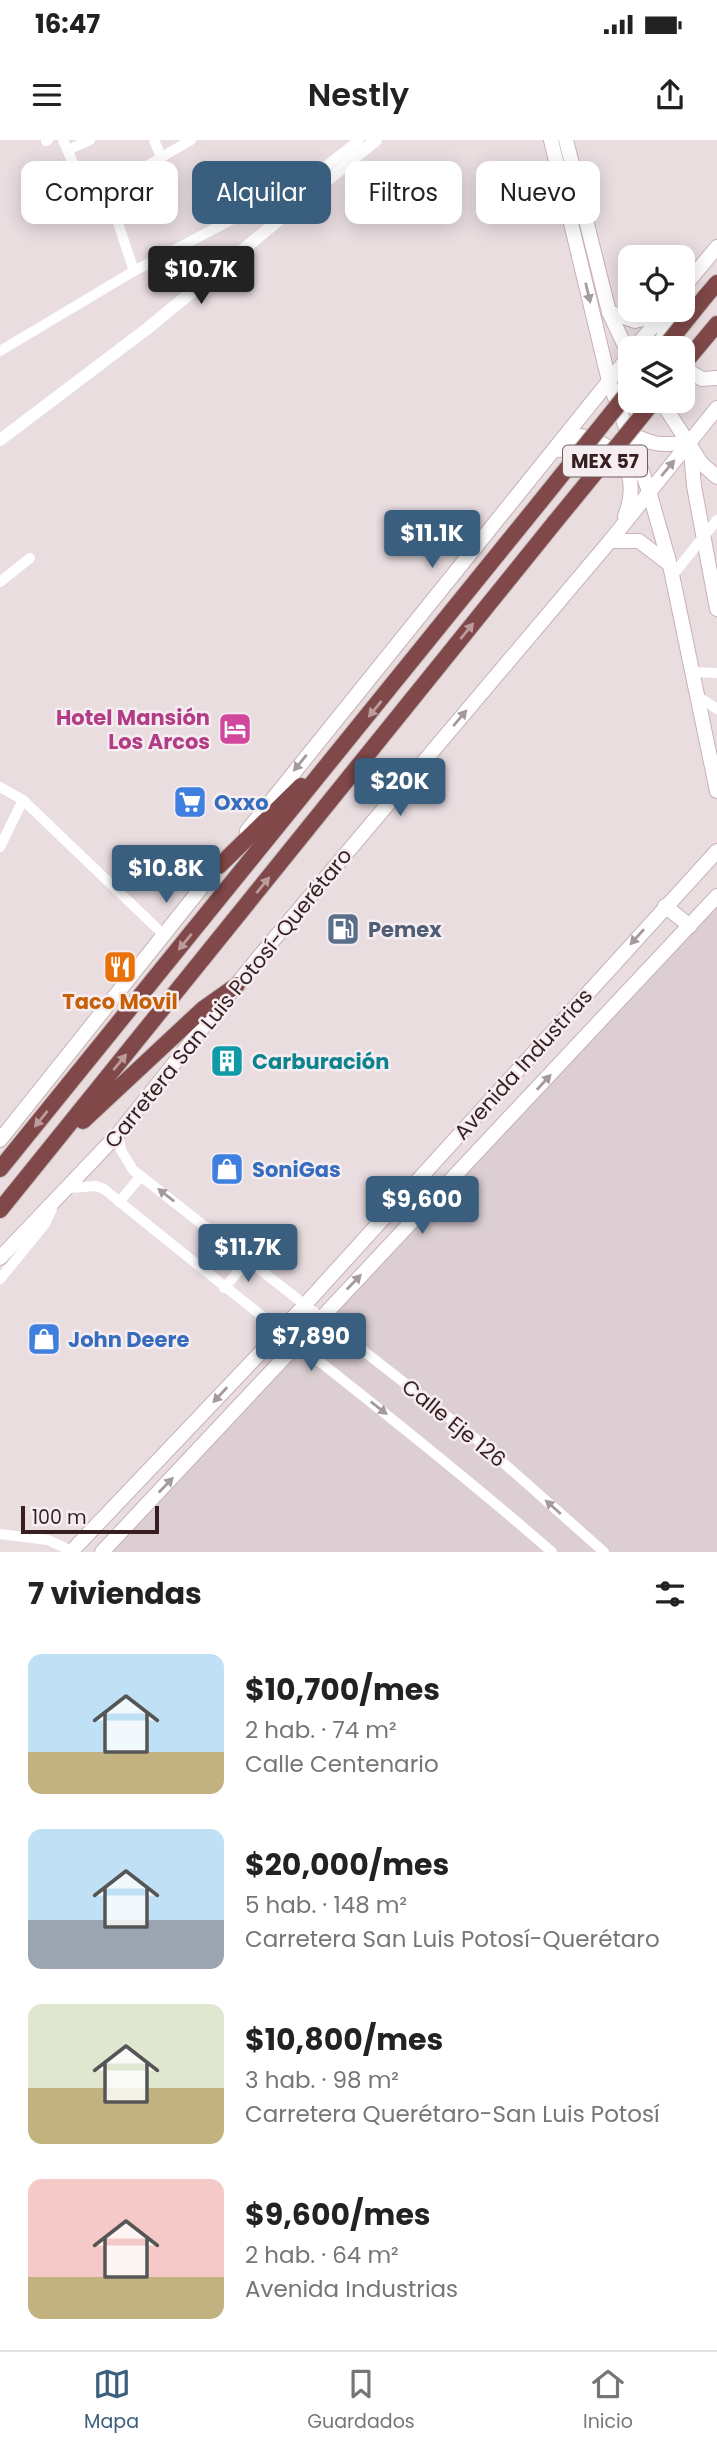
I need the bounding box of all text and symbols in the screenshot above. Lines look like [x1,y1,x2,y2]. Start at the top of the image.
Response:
text: 16:47 [35,6,100,42]
text: Nestly [308,72,409,117]
icon: menu [28,76,66,114]
icon: share [651,76,689,114]
chip: Comprar [21,161,178,224]
chip: Alquilar [192,161,331,224]
chip: Filtros [345,161,462,224]
chip: Nuevo [476,161,600,224]
map controls [618,245,695,413]
button: locate [618,245,695,322]
pin: $10.7K [144,246,258,306]
text: $10.7K [164,253,238,285]
one-way arrow [583,282,594,304]
button: layers [618,336,695,413]
road number: MEX 57 [563,446,647,476]
one-way arrow [660,459,675,476]
pin: $11.1K [375,510,489,570]
text: $11.1K [400,517,464,549]
one-way arrow [459,623,474,640]
one-way arrow [367,699,382,717]
place label: Hotel Mansión Los Arcos [56,703,210,756]
hotel icon: Hotel Mansión Los Arcos [216,710,254,748]
one-way arrow [452,710,467,727]
one-way arrow [293,754,308,772]
pin: $20K [359,758,441,818]
text: $20K [370,765,430,797]
supermarket icon: Oxxo [171,783,209,821]
place label: Oxxo [214,788,269,817]
street label: Carretera San Luis Potosí-Querétaro [98,842,358,1154]
pin: $10.8K [109,846,223,905]
text: $10.8K [128,852,204,884]
one-way arrow [255,877,270,894]
fuel station icon: Pemex [324,910,362,948]
place label: Pemex [368,915,442,944]
one-way arrow [629,928,645,946]
one-way arrow [178,934,193,951]
restaurant icon: Taco Movil [101,948,139,986]
street label: Avenida Industrias [447,982,599,1146]
place label: Taco Movil [62,987,178,1016]
building icon: Carburación [208,1042,246,1080]
place label: Carburación [252,1047,389,1076]
one-way arrow [113,1054,128,1072]
one-way arrow [536,1073,552,1091]
one-way arrow [34,1109,49,1127]
shop icon: SoniGas [208,1150,246,1188]
place label: SoniGas [252,1155,341,1184]
pin: $9,600 [365,1176,479,1236]
text: $9,600 [382,1183,462,1215]
one-way arrow [157,1188,174,1203]
pin: $11.7K [191,1224,305,1284]
text: $11.7K [214,1231,282,1263]
one-way arrow [345,1274,361,1291]
pin: $7,890 [254,1314,368,1373]
shop icon: John Deere [25,1320,63,1358]
text: $7,890 [272,1320,350,1352]
place label: John Deere [68,1325,189,1354]
street label: Calle Eje 126 [396,1372,512,1474]
one-way arrow [213,1386,229,1403]
one-way arrow [369,1400,387,1415]
one-way arrow [157,1477,173,1494]
one-way arrow [544,1499,562,1515]
scale bar [21,1503,159,1535]
text: 100 m [32,1504,87,1531]
text: 7 viviendas [28,1572,202,1615]
icon: filters [651,1575,689,1613]
text: $10,700/mes [245,1668,440,1711]
icon: home [84,1682,168,1766]
text: 2 hab. · 74 m² [245,1714,397,1746]
text: Calle Centenario [245,1748,439,1780]
text: $20,000/mes [245,1843,449,1886]
icon: home [84,1857,168,1941]
text: 5 hab. · 148 m² [245,1889,407,1921]
text: Carretera San Luis Potosí-Querétaro [245,1923,660,1955]
text: $10,800/mes [245,2018,443,2061]
icon: home [84,2032,168,2116]
text: 3 hab. · 98 m² [245,2064,399,2096]
text: Carretera Querétaro-San Luis Potosí [245,2098,660,2130]
text: $9,600/mes [245,2193,431,2236]
icon: home [84,2207,168,2291]
text: 2 hab. · 64 m² [245,2239,399,2271]
text: Avenida Industrias [245,2273,458,2305]
tab: Mapa [84,2365,139,2436]
tab: Guardados [307,2365,415,2436]
tab: Inicio [583,2365,633,2436]

